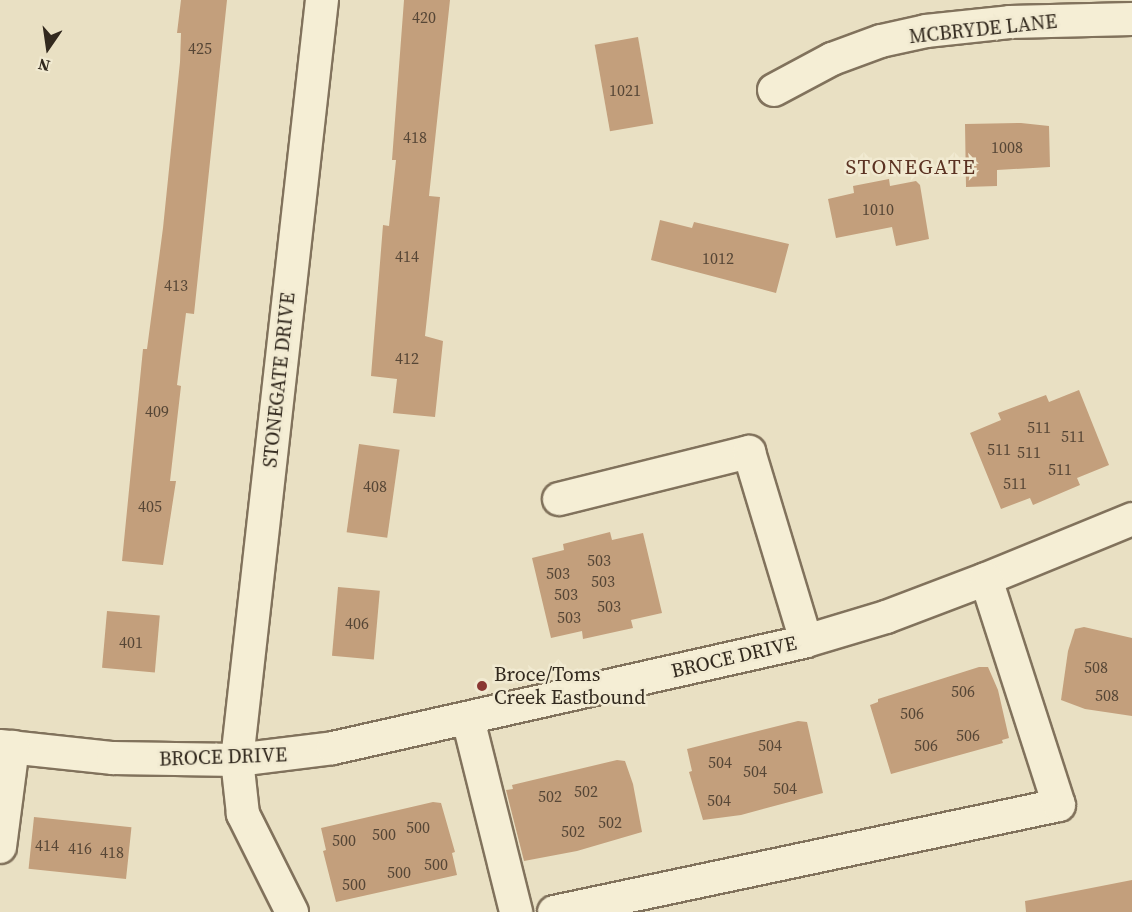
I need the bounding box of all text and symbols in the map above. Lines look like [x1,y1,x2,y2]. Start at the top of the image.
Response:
house number: 420 [412,7,436,27]
street label: MCBRYDE LANE [908,9,1058,49]
north arrow [18,18,78,78]
house number: 425 [188,38,212,58]
text: N [36,54,52,78]
house number: 1021 [609,80,641,100]
house number: 418 [403,127,427,147]
house number: 1008 [991,137,1023,157]
district label: STONEGATE [846,154,976,180]
house number: 1010 [862,199,894,219]
house number: 414 [395,246,419,266]
house number: 1012 [702,248,734,268]
house number: 413 [164,275,188,295]
street label: STONEGATE DRIVE [258,291,300,469]
house number: 412 [395,348,419,368]
house number: 409 [145,401,169,421]
house number: 511 [1027,417,1051,437]
house number: 511 [1061,426,1085,446]
house number: 511 [987,439,1011,459]
house number: 511 [1017,442,1041,462]
house number: 511 [1048,459,1072,479]
house number: 511 [1003,473,1027,493]
house number: 408 [363,476,387,496]
house number: 405 [138,496,162,516]
house number: 503 [587,550,611,570]
house number: 503 [546,563,570,583]
house number: 503 [591,571,615,591]
house number: 503 [554,584,578,604]
house number: 503 [597,596,621,616]
house number: 503 [557,607,581,627]
house number: 406 [345,613,369,633]
street label: BROCE DRIVE [669,631,799,683]
house number: 401 [119,632,143,652]
house number: 508 [1084,657,1108,677]
place label: Broce/Toms Creek Eastbound [494,662,646,709]
marker: Broce/Toms Creek Eastbound [475,679,489,693]
house number: 506 [951,681,975,701]
house number: 508 [1095,685,1119,705]
house number: 506 [900,703,924,723]
house number: 506 [956,725,980,745]
house number: 504 [758,735,782,755]
house number: 506 [914,735,938,755]
street label: BROCE DRIVE [159,743,287,771]
house number: 504 [708,752,732,772]
house number: 504 [743,761,767,781]
house number: 504 [773,778,797,798]
house number: 502 [574,781,598,801]
house number: 502 [538,786,562,806]
house number: 504 [707,790,731,810]
house number: 502 [598,812,622,832]
house number: 500 [406,817,430,837]
house number: 502 [561,821,585,841]
house number: 500 [372,824,396,844]
house number: 500 [332,830,356,850]
house number: 414 [35,835,59,855]
house number: 416 [68,838,92,858]
house number: 418 [100,842,124,862]
house number: 500 [424,854,448,874]
house number: 500 [387,862,411,882]
house number: 500 [342,874,366,894]

